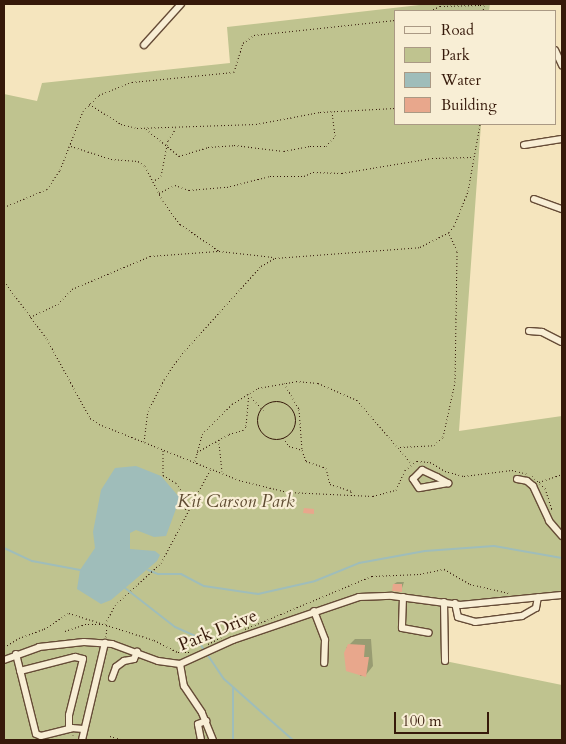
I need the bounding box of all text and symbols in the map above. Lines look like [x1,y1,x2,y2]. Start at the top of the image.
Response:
legend [394,10,556,125]
text: Road [441,20,474,40]
text: Park [441,45,470,65]
text: Water [441,70,481,90]
text: Building [441,95,497,115]
park label: Kit Carson Park [177,491,295,513]
street label: Park Drive [175,605,261,657]
scale bar [396,702,491,734]
text: 100 m [402,711,442,731]

